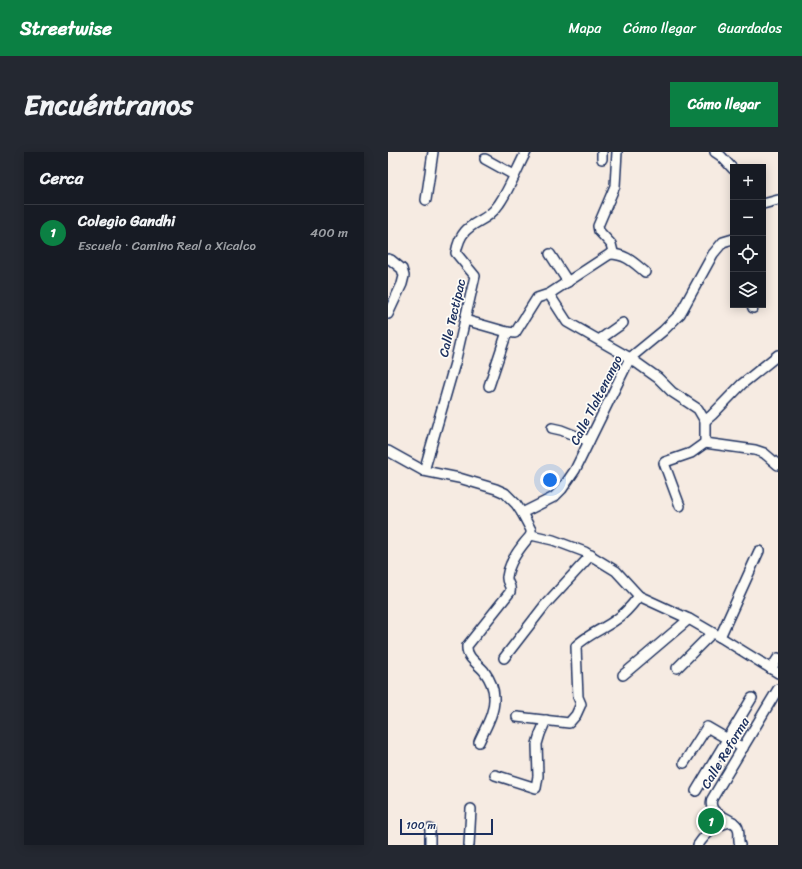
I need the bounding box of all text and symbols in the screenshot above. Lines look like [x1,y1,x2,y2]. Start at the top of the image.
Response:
text: Streetwise [20,12,112,45]
text: Mapa [568,16,601,41]
text: Cómo llegar [623,16,696,41]
text: Guardados [718,16,782,41]
text: Encuéntranos [24,80,193,129]
button: Cómo llegar [670,82,778,127]
text: Cerca [40,163,83,193]
map controls [730,164,766,308]
button: + [730,164,766,200]
button: − [730,200,766,236]
text: Colegio Gandhi [78,208,175,234]
text: 1 [50,221,56,244]
text: 400 m [310,221,348,244]
text: Escuela · Camino Real a Xicalco [78,234,256,257]
button: locate [730,236,766,272]
button: layers [730,272,766,308]
street label: Calle Tectipac [432,276,472,359]
street label: Calle Tlaltenango [563,350,629,449]
your location [540,470,560,490]
street label: Calle Reforma [694,712,756,793]
pin: 1 [698,806,724,836]
text: 100 m [406,816,436,835]
scale bar [400,817,493,836]

